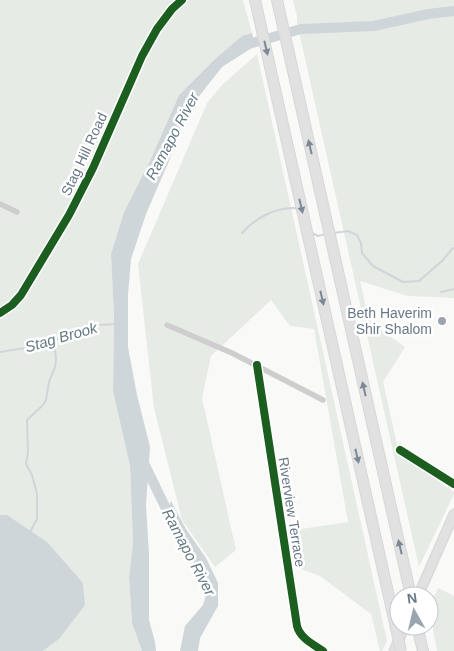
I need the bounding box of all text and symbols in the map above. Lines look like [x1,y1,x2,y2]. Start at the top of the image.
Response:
one-way arrow [262,40,270,55]
water label: Ramapo River [142,89,202,182]
street label: Stag Hill Road [58,110,110,198]
one-way arrow [306,139,314,154]
one-way arrow [297,199,305,214]
one-way arrow [318,290,326,305]
place label: Beth Haverim Shir Shalom [347,305,432,337]
marker: Beth Haverim Shir Shalom [436,315,448,327]
water label: Stag Brook [23,318,100,355]
one-way arrow [360,381,368,396]
one-way arrow [353,449,361,464]
street label: Riverview Terrace [275,456,309,568]
water label: Ramapo River [159,506,219,599]
one-way arrow [396,540,404,555]
north arrow [389,586,439,636]
text: N [406,589,418,607]

